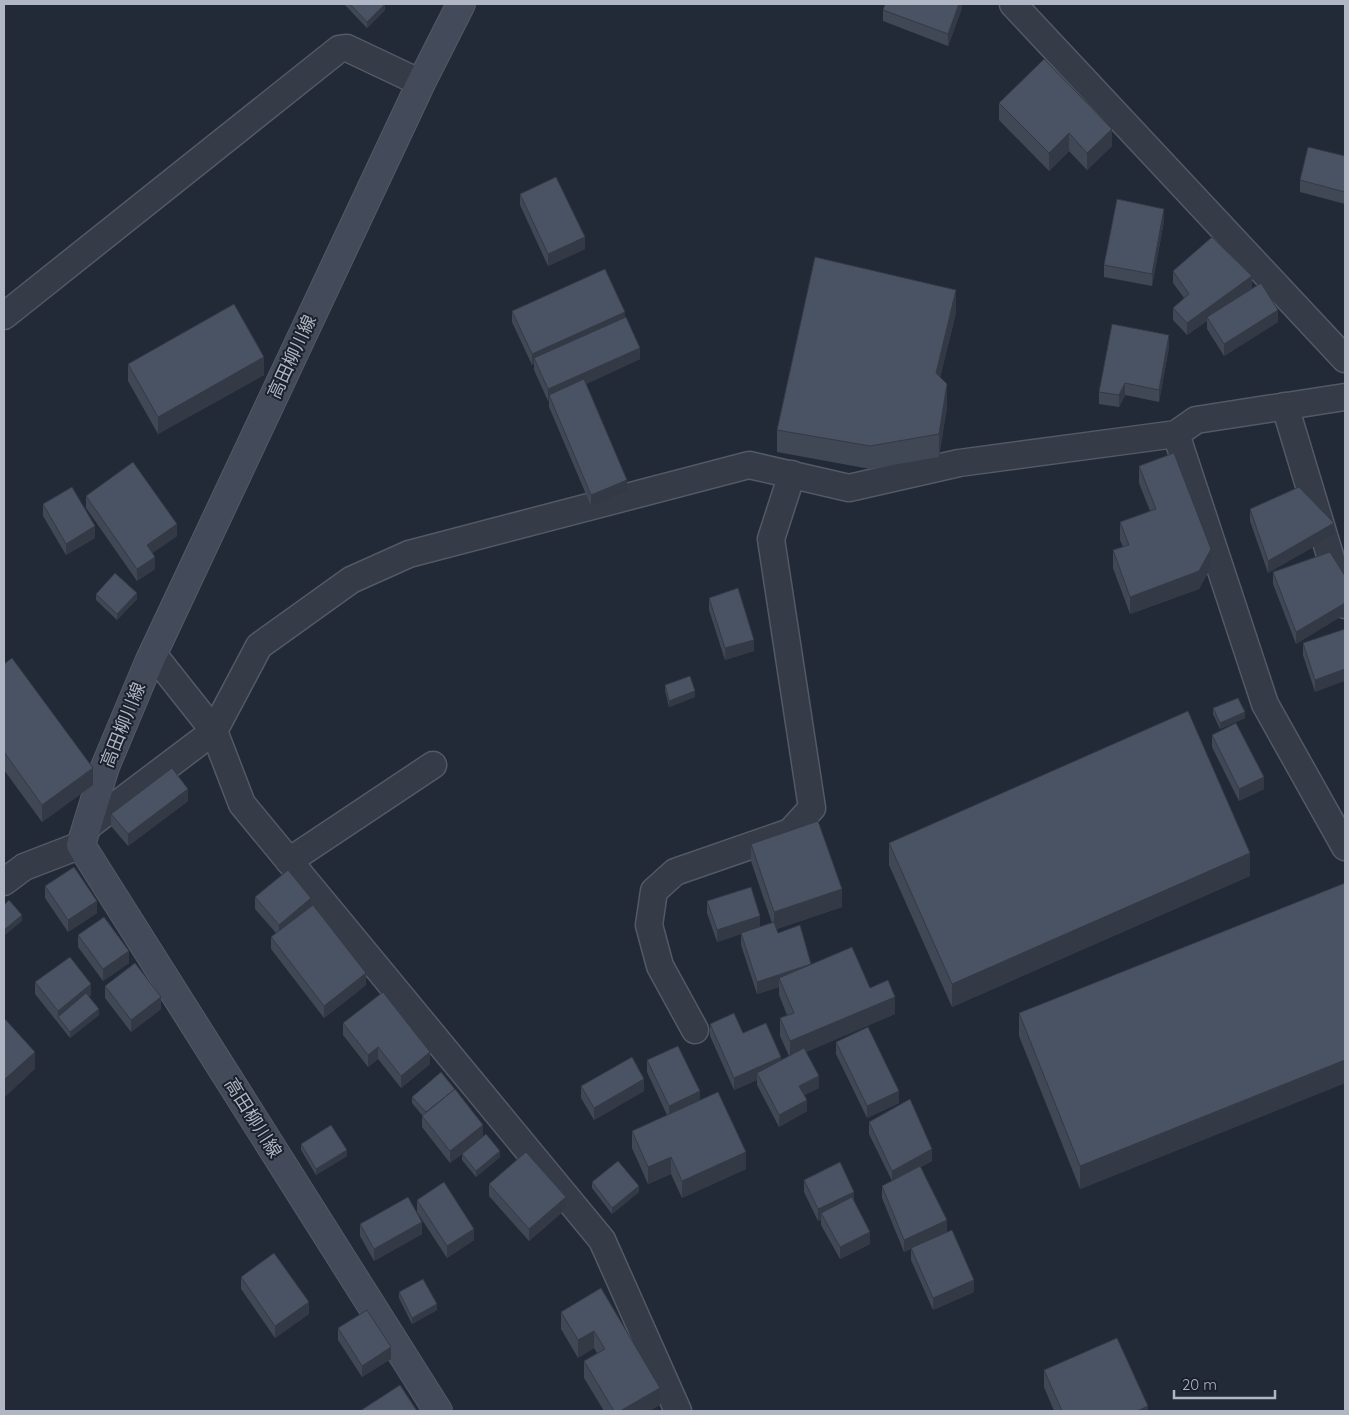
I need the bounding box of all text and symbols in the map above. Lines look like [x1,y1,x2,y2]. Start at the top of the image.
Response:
street label: 高田柳川線 [262,311,321,402]
street label: 高田柳川線 [95,679,150,771]
street label: 高田柳川線 [220,1073,287,1162]
scale bar [1174,1368,1275,1400]
text: 20 m [1182,1375,1217,1394]

